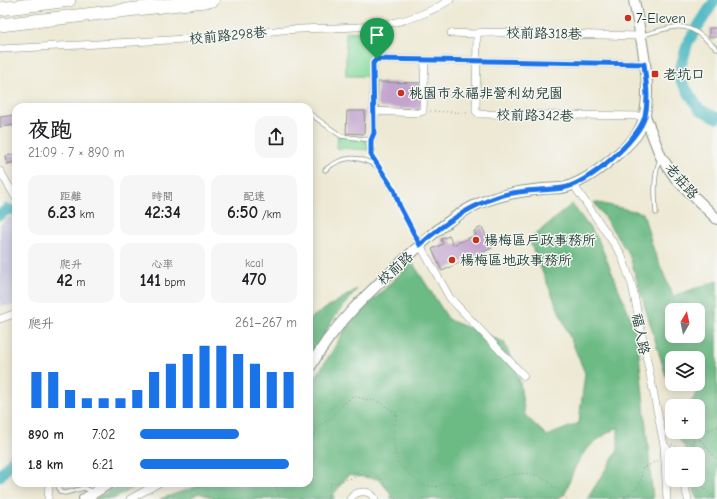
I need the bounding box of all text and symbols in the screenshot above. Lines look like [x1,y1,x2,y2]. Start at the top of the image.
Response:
place label: 7-Eleven [636,10,686,27]
marker: 7-Eleven [623,13,633,23]
pin [360,18,394,59]
street label: 校前路298巷 [188,24,269,47]
icon: arrive [366,24,388,46]
street label: 校前路318巷 [506,24,583,43]
place label: 老坑口 [663,66,705,83]
marker: 老坑口 [650,69,660,79]
place label: 桃園市永福非營利幼兒園 [409,85,563,102]
marker: 桃園市永福非營利幼兒園 [396,88,406,98]
street label: 校前路342巷 [496,106,575,125]
button: share [255,116,297,158]
text: 夜跑 [28,117,72,143]
text: 21:09 · 7 × 890 m [28,145,124,160]
street label: 老莊路 [661,160,702,203]
text: 距離 [60,190,82,203]
text: 時間 [151,190,173,203]
text: 配速 [243,190,265,203]
text: 6.23 [47,203,76,222]
text: 42:34 [144,203,181,222]
text: 6:50 [227,203,258,222]
text: km [76,208,94,221]
text: /km [258,208,281,221]
place label: 楊梅區戶政事務所 [484,232,596,249]
marker: 楊梅區戶政事務所 [471,235,481,245]
street label: 校前路 [374,248,417,289]
place label: 楊梅區地政事務所 [460,252,572,269]
marker: 楊梅區地政事務所 [447,255,457,265]
text: kcal [245,257,263,270]
text: 爬升 [60,258,82,271]
text: 心率 [151,258,173,271]
text: 470 [241,270,267,289]
text: 42 [56,271,73,290]
text: 141 [140,271,161,290]
text: m [73,276,85,289]
text: bpm [161,276,185,289]
north arrow [665,303,705,343]
map controls [665,303,705,487]
street label: 福人路 [628,312,653,356]
text: 261–267 m [235,315,297,330]
text: 爬升 [28,316,54,331]
button: layers [665,351,705,391]
button: + [665,399,705,439]
text: 890 m [28,427,64,442]
text: 7:02 [92,427,115,442]
button: − [665,447,705,487]
text: 1.8 km [28,457,63,472]
text: 6:21 [92,457,113,472]

